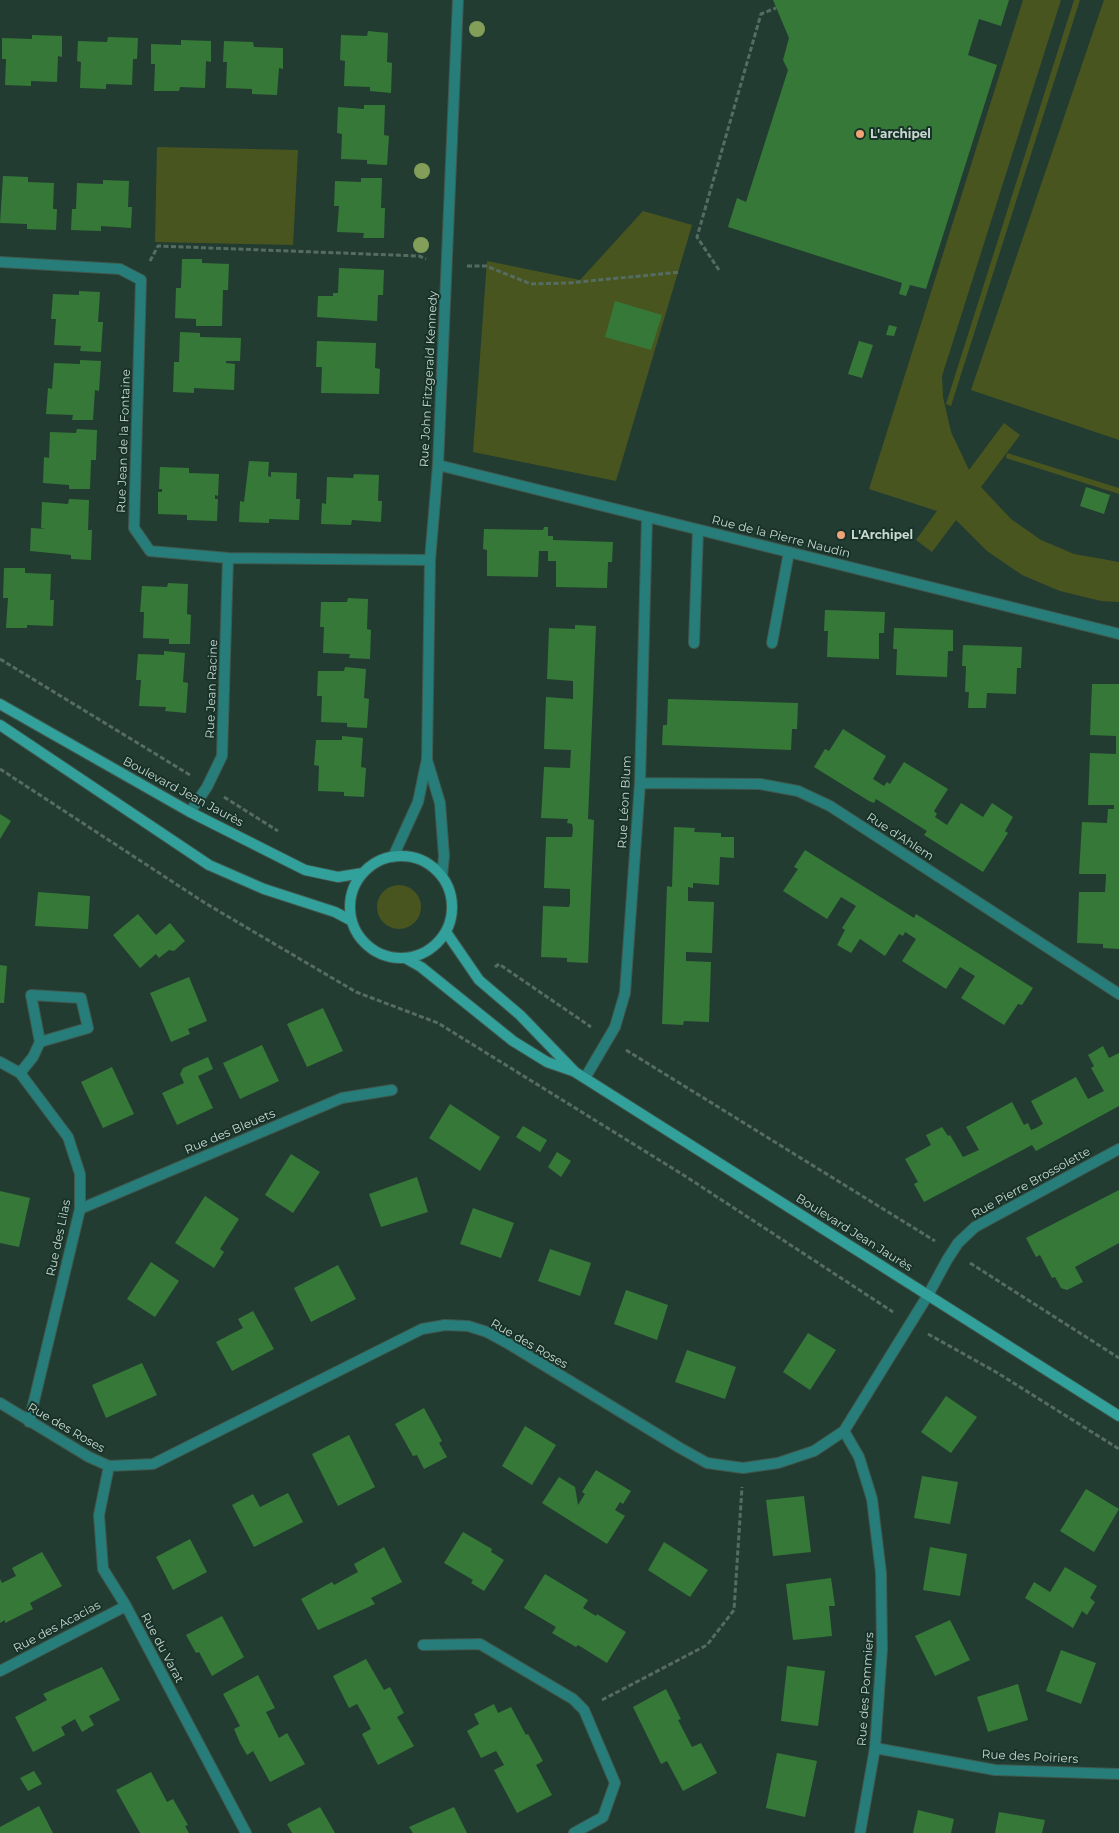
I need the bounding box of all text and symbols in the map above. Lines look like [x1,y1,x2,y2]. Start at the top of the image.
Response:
place label: L'archipel [870,127,931,141]
marker: L'archipel [854,128,866,140]
street label: Rue John Fitzgerald Kennedy [417,290,441,468]
street label: Rue Jean de la Fontaine [114,369,134,513]
street label: Rue de la Pierre Naudin [710,513,852,561]
place label: L'Archipel [851,528,913,542]
marker: L'Archipel [835,529,847,541]
street label: Rue Jean Racine [203,639,221,739]
street label: Boulevard Jean Jaurès [120,754,246,830]
street label: Rue Léon Blum [615,755,635,849]
street label: Rue d'Ahlem [864,810,936,864]
street label: Rue des Bleuets [183,1106,277,1158]
street label: Rue Pierre Brossolette [969,1144,1093,1222]
street label: Boulevard Jean Jaurès [793,1191,915,1275]
street label: Rue des Lilas [44,1198,74,1278]
street label: Rue des Roses [488,1316,570,1372]
street label: Rue des Roses [25,1400,107,1456]
street label: Rue des Acacias [11,1598,103,1656]
street label: Rue du Varat [137,1610,187,1686]
street label: Rue des Pommiers [855,1632,877,1746]
street label: Rue des Poiriers [981,1747,1079,1767]

